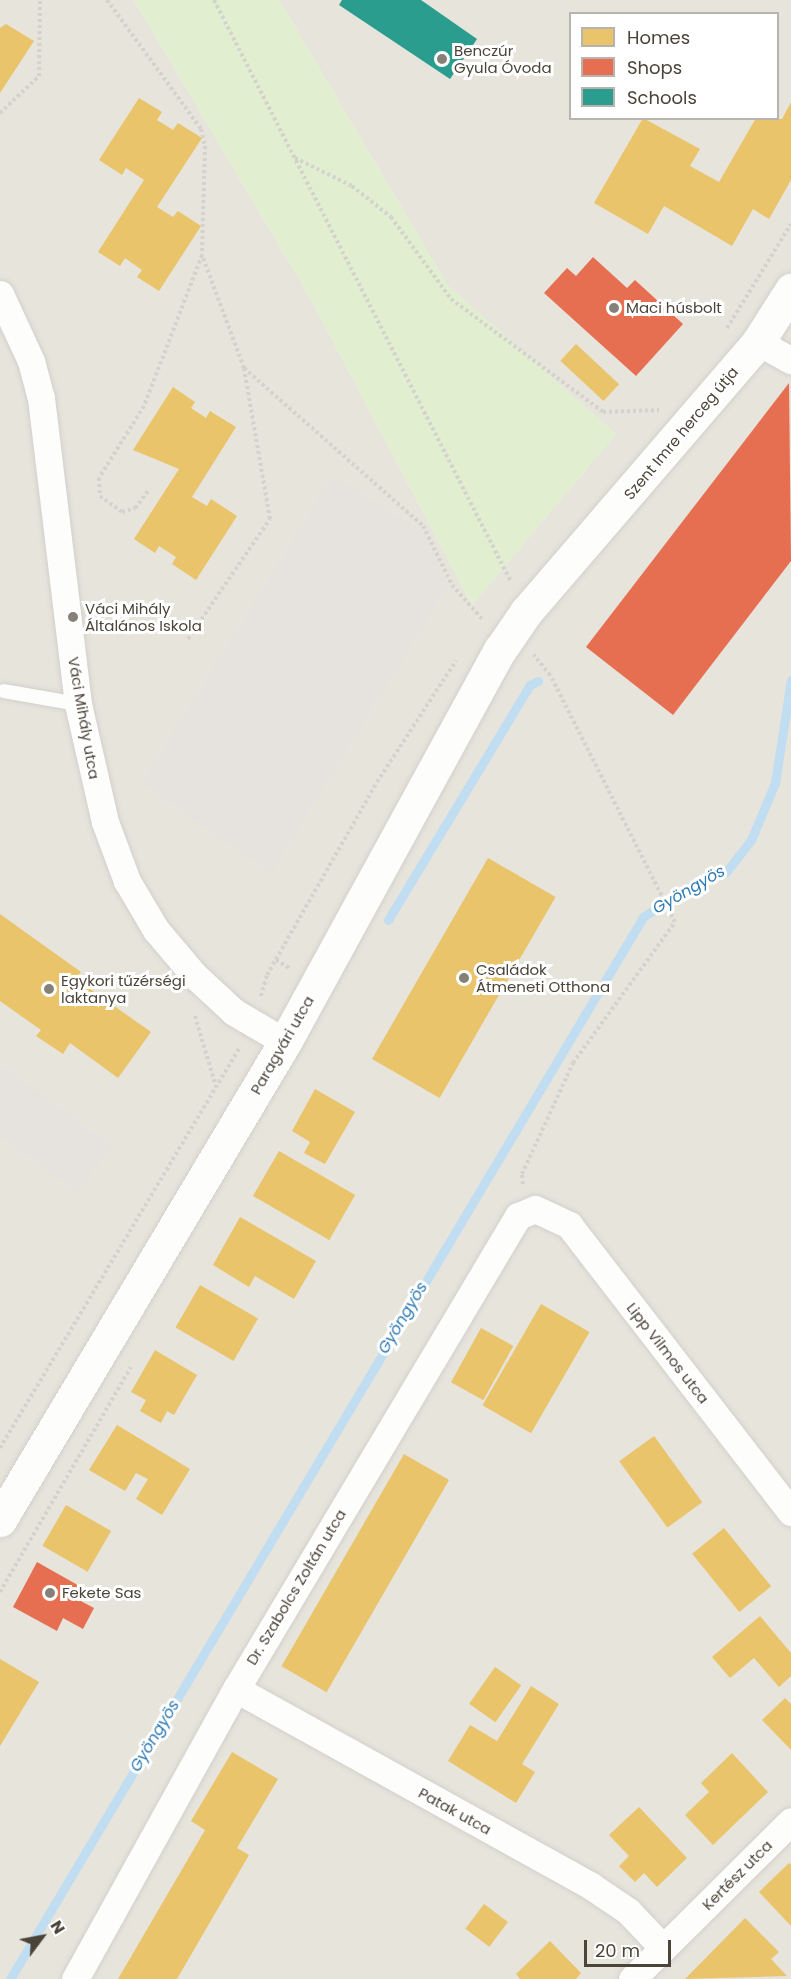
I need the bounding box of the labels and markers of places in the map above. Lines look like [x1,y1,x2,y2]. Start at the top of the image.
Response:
place label: Benczúr Gyula Óvoda [454,41,552,76]
marker: Benczúr Gyula Óvoda [435,52,449,66]
place label: Maci húsbolt [626,299,722,317]
marker: Maci húsbolt [607,301,621,315]
place label: Váci Mihály Általános Iskola [85,599,202,634]
marker: Váci Mihály Általános Iskola [66,610,80,624]
place label: Családok Átmeneti Otthona [476,960,610,995]
place label: Egykori tűzérségi laktanya [61,971,186,1006]
marker: Családok Átmeneti Otthona [457,971,471,985]
marker: Egykori tűzérségi laktanya [42,982,56,996]
place label: Fekete Sas [62,1584,141,1602]
marker: Fekete Sas [43,1586,57,1600]

